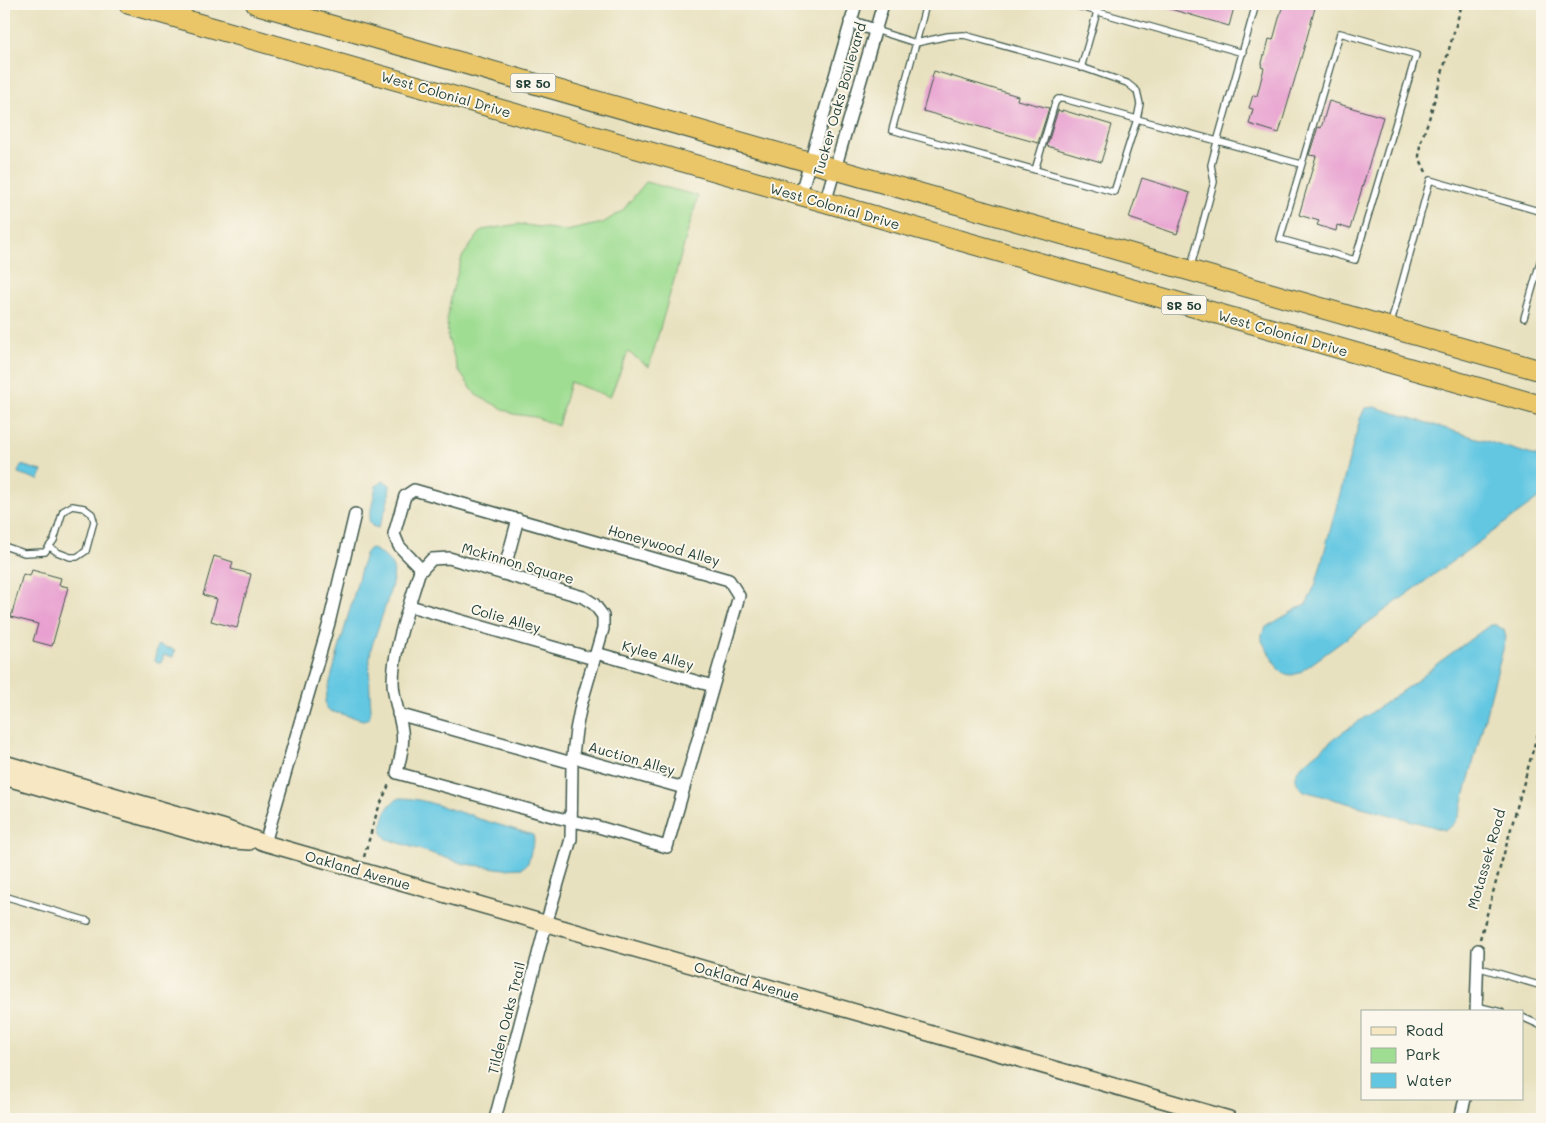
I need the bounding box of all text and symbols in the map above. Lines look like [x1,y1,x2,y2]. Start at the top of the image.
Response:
street label: Tucker Oaks Boulevard [808,20,870,178]
street label: West Colonial Drive [379,66,513,122]
road number: SR 50 [510,74,556,92]
street label: West Colonial Drive [768,178,902,234]
road number: SR 50 [1162,296,1206,314]
street label: West Colonial Drive [1216,305,1350,361]
street label: Honeywood Alley [606,520,722,570]
street label: Mckinnon Square [460,538,576,588]
street label: Colie Alley [469,599,543,637]
street label: Kylee Alley [620,636,696,674]
street label: Auction Alley [586,737,678,779]
street label: Motassek Road [1463,807,1509,911]
street label: Oakland Avenue [303,846,413,894]
street label: Oakland Avenue [692,957,802,1005]
street label: Tilden Oaks Trail [483,960,529,1076]
legend [1361,1010,1524,1100]
text: Road [1406,1020,1443,1040]
text: Park [1406,1044,1440,1064]
text: Water [1406,1070,1452,1090]

